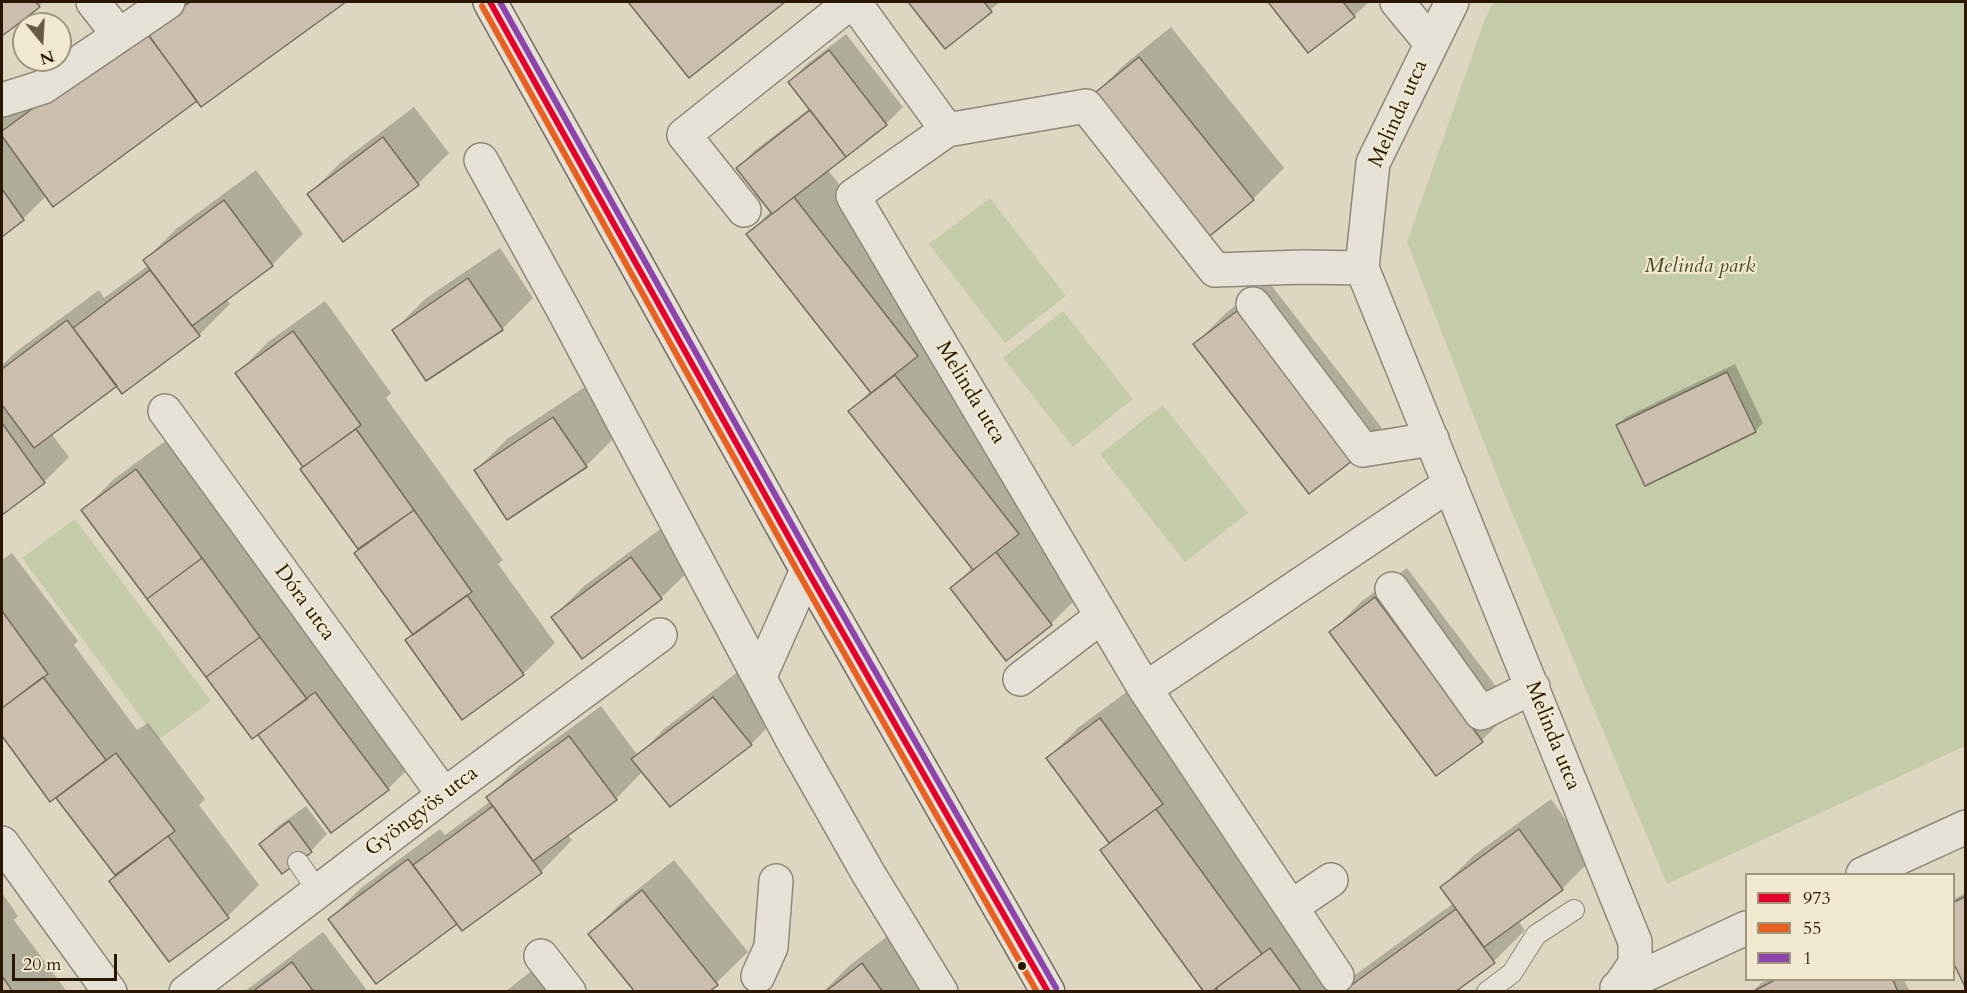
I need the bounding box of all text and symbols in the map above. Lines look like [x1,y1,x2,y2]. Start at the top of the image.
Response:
north arrow [12,12,72,72]
text: N [37,45,57,70]
street label: Melinda utca [1364,56,1434,172]
park label: Melinda park [1645,254,1755,280]
street label: Melinda utca [930,337,1010,449]
street label: Dóra utca [268,560,340,646]
street label: Melinda utca [1519,678,1585,794]
street label: Gyöngyös utca [361,761,483,863]
legend [1745,873,1955,981]
text: 973 [1803,886,1831,911]
text: 55 [1803,916,1821,941]
scale bar [15,942,120,980]
text: 1 [1803,946,1812,971]
text: 20 m [23,952,62,977]
unlabelled marker [1016,960,1028,972]

